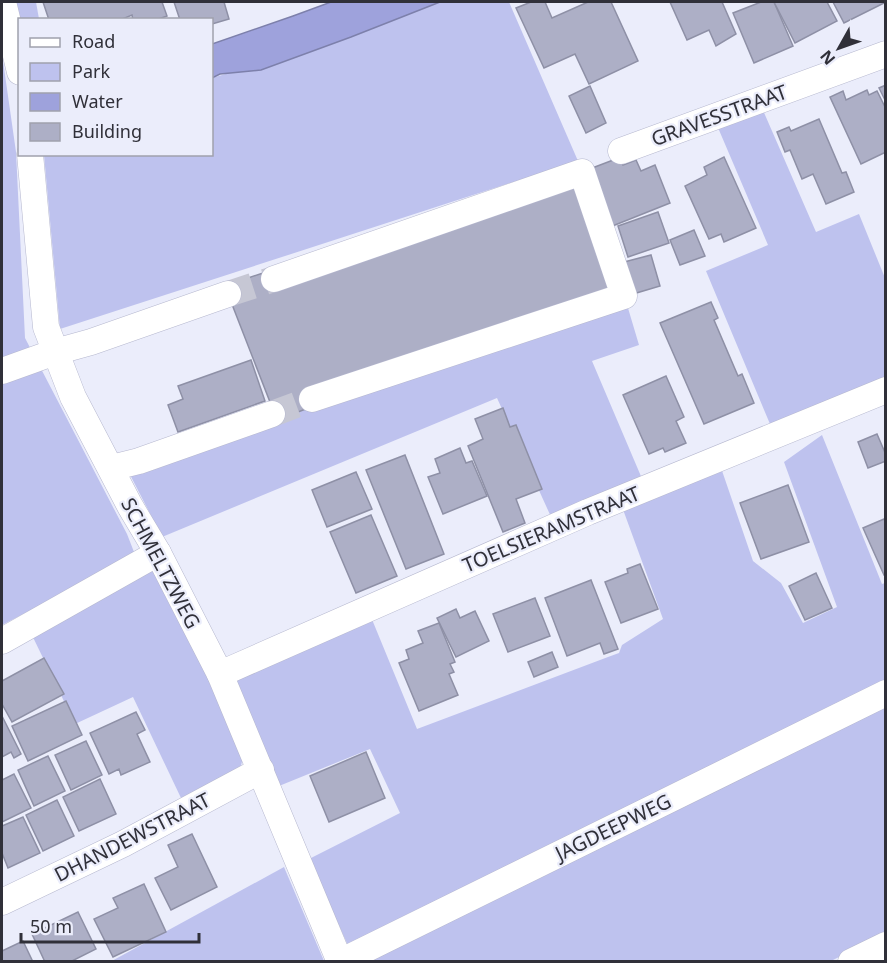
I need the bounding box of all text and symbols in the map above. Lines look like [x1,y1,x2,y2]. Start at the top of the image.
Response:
legend [18,18,213,156]
north arrow [809,18,869,78]
text: Road [72,29,115,53]
text: N [815,46,840,70]
text: Park [72,59,110,83]
street label: GRAVESSTRAAT [647,78,791,152]
text: Water [72,89,123,113]
text: Building [72,119,142,143]
street label: TOELSIERAMSTRAAT [458,479,644,579]
street label: SCHMELTZWEG [115,493,207,633]
street label: DHANDEWSTRAAT [49,786,215,888]
street label: JAGDEEPWEG [549,787,675,868]
scale bar [21,906,200,944]
text: 50 m [30,914,72,938]

